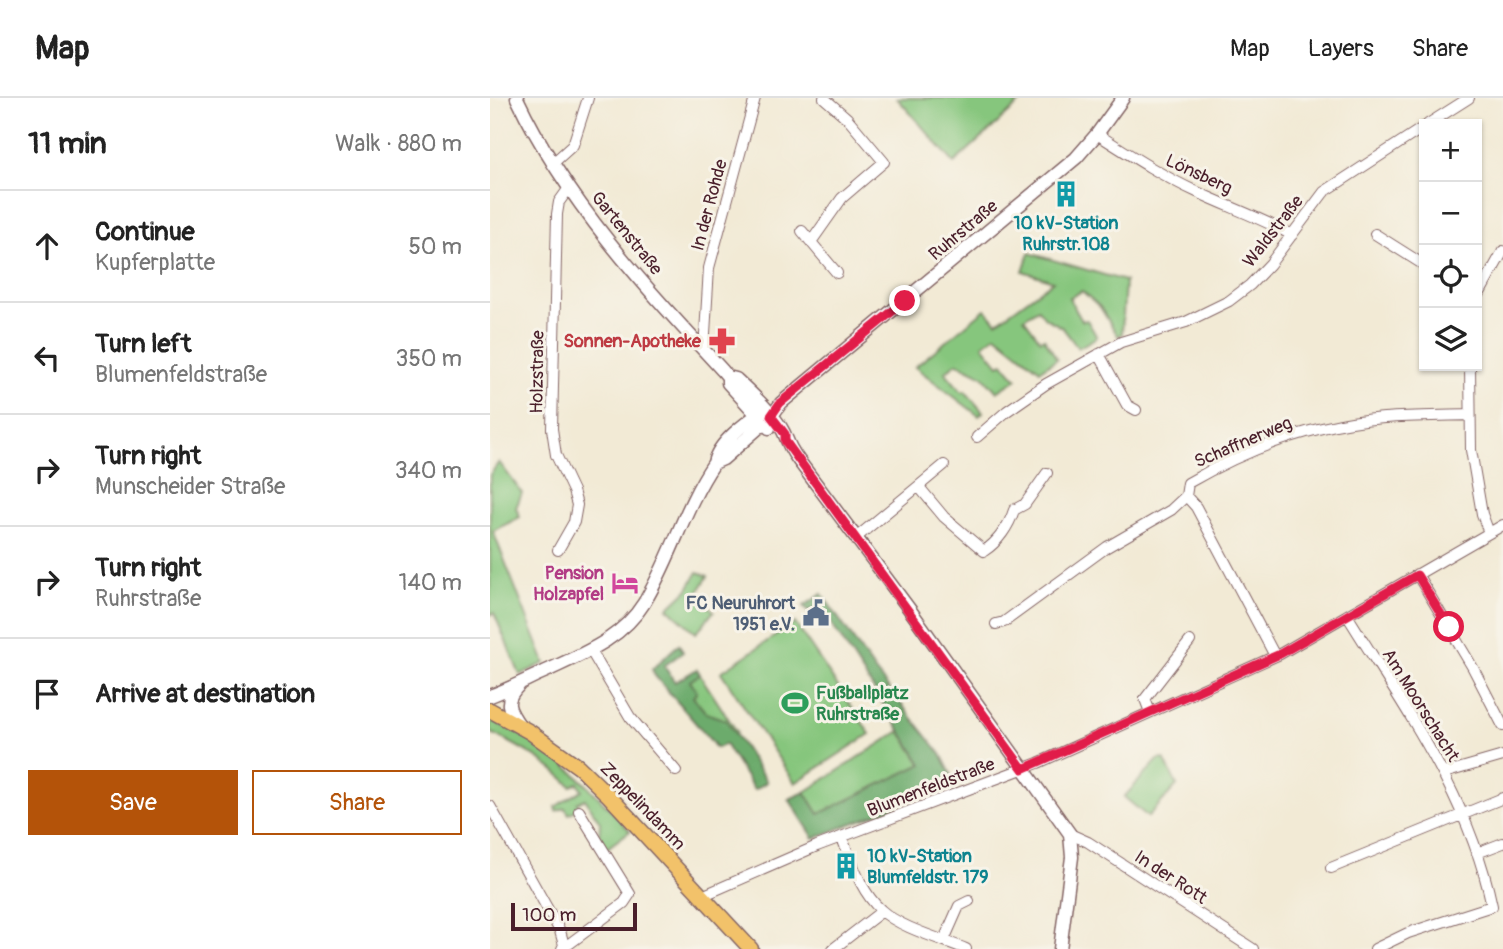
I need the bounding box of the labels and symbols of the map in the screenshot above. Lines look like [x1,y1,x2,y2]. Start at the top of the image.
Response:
street label: Lönsberg [1162,149,1236,200]
street label: In der Rohde [686,157,733,253]
building icon: 10 kV-Station Ruhrstr.108 [1051,179,1081,209]
street label: Gartenstraße [586,187,667,280]
street label: Waldstraße [1238,190,1309,272]
street label: Ruhrstraße [924,195,1003,266]
place label: 10 kV-Station Ruhrstr.108 [1014,212,1118,256]
route end [889,285,920,316]
pharmacy icon: Sonnen-Apotheke [707,326,737,356]
street label: Holzstraße [525,330,550,414]
place label: Sonnen-Apotheke [563,330,702,353]
street label: Schaffnerweg [1191,412,1295,473]
place label: Pension Holzapfel [533,562,604,606]
hotel icon: Pension Holzapfel [610,568,640,598]
place label: FC Neuruhrort 1951 e.V. [686,592,796,636]
public building icon: FC Neuruhrort 1951 e.V. [801,598,831,628]
route start [1433,611,1464,642]
street label: Am Moorschacht [1377,645,1465,767]
place label: Fußballplatz Ruhrstraße [816,682,909,726]
sports icon: Fußballplatz Ruhrstraße [780,688,810,718]
street label: Blumenfeldstraße [864,753,998,822]
street label: Zeppelindamm [595,757,690,855]
place label: 10 kV-Station Blumfeldstr. 179 [867,845,989,889]
street label: In der Rott [1130,845,1212,910]
building icon: 10 kV-Station Blumfeldstr. 179 [831,851,861,881]
scale bar [511,900,637,932]

